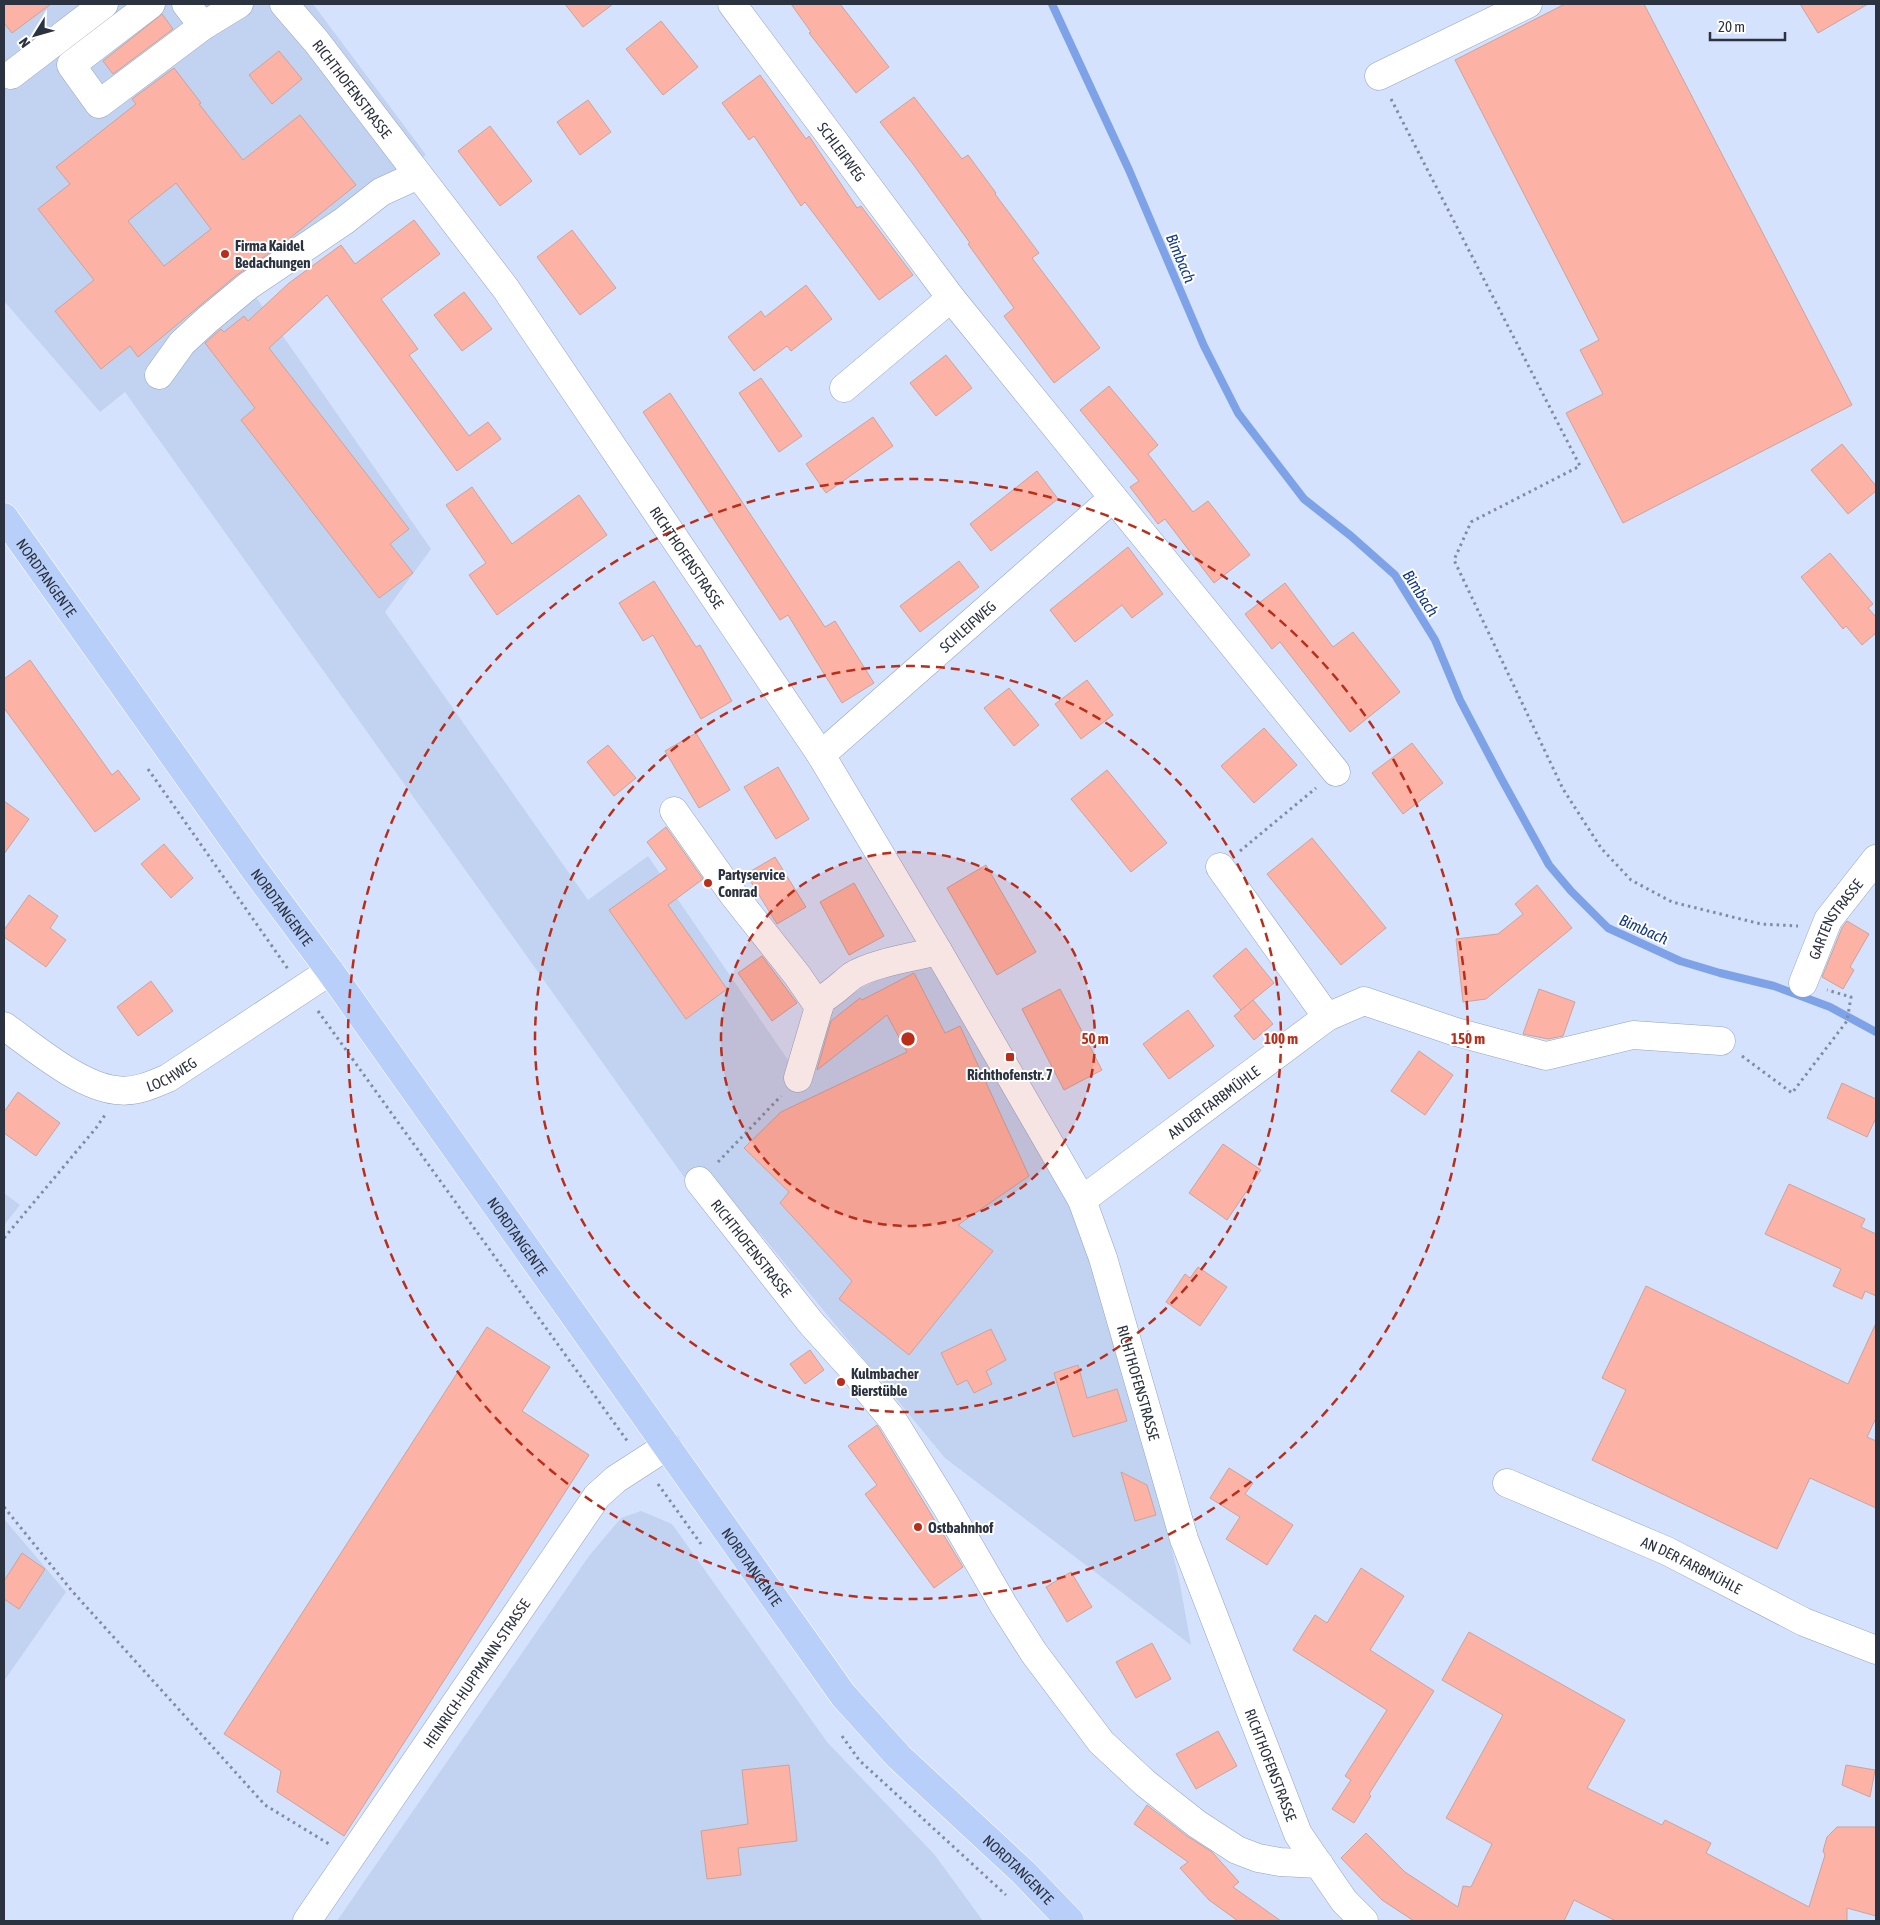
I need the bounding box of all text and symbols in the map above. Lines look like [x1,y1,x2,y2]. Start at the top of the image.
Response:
north arrow [10,10,60,60]
scale bar [1710,10,1785,42]
text: 20 m [1718,18,1745,35]
text: N [16,35,33,51]
street label: RICHTHOFENSTRASSE [310,36,396,142]
street label: SCHLEIFWEG [814,119,869,184]
water label: Bimbach [1163,231,1199,285]
place label: Firma Kaidel Bedachungen [235,237,311,271]
marker: Firma Kaidel Bedachungen [219,248,231,260]
street label: RICHTHOFENSTRASSE [647,503,728,612]
street label: NORDTANGENTE [13,535,81,620]
water label: Bimbach [1399,567,1443,620]
street label: SCHLEIFWEG [936,597,999,655]
street label: NORDTANGENTE [248,865,317,949]
place label: Partyservice Conrad [718,866,786,900]
street label: GARTENSTRASSE [1805,875,1866,962]
marker: Partyservice Conrad [702,877,714,889]
water label: Bimbach [1617,910,1671,948]
centre of rings [899,1030,917,1048]
text: 50 m [1082,1030,1109,1047]
text: 100 m [1264,1030,1298,1047]
text: 150 m [1451,1030,1485,1047]
marker: Richthofenstr. 7 [1004,1051,1016,1063]
street label: LOCHWEG [144,1053,200,1095]
street label: AN DER FARBMÜHLE [1164,1062,1263,1142]
place label: Richthofenstr. 7 [967,1066,1053,1083]
street label: NORDTANGENTE [484,1194,552,1279]
street label: RICHTHOFENSTRASSE [708,1196,796,1300]
street label: RICHTHOFENSTRASSE [1114,1323,1164,1443]
place label: Kulmbacher Bierstüble [851,1365,919,1399]
marker: Kulmbacher Bierstüble [835,1376,847,1388]
place label: Ostbahnhof [928,1519,994,1536]
marker: Ostbahnhof [912,1521,924,1533]
street label: NORDTANGENTE [719,1524,786,1609]
street label: AN DER FARBMÜHLE [1639,1533,1745,1597]
street label: HEINRICH-HUPPMANN-STRASSE [419,1595,533,1751]
street label: RICHTHOFENSTRASSE [1242,1706,1301,1824]
street label: NORDTANGENTE [980,1831,1058,1908]

